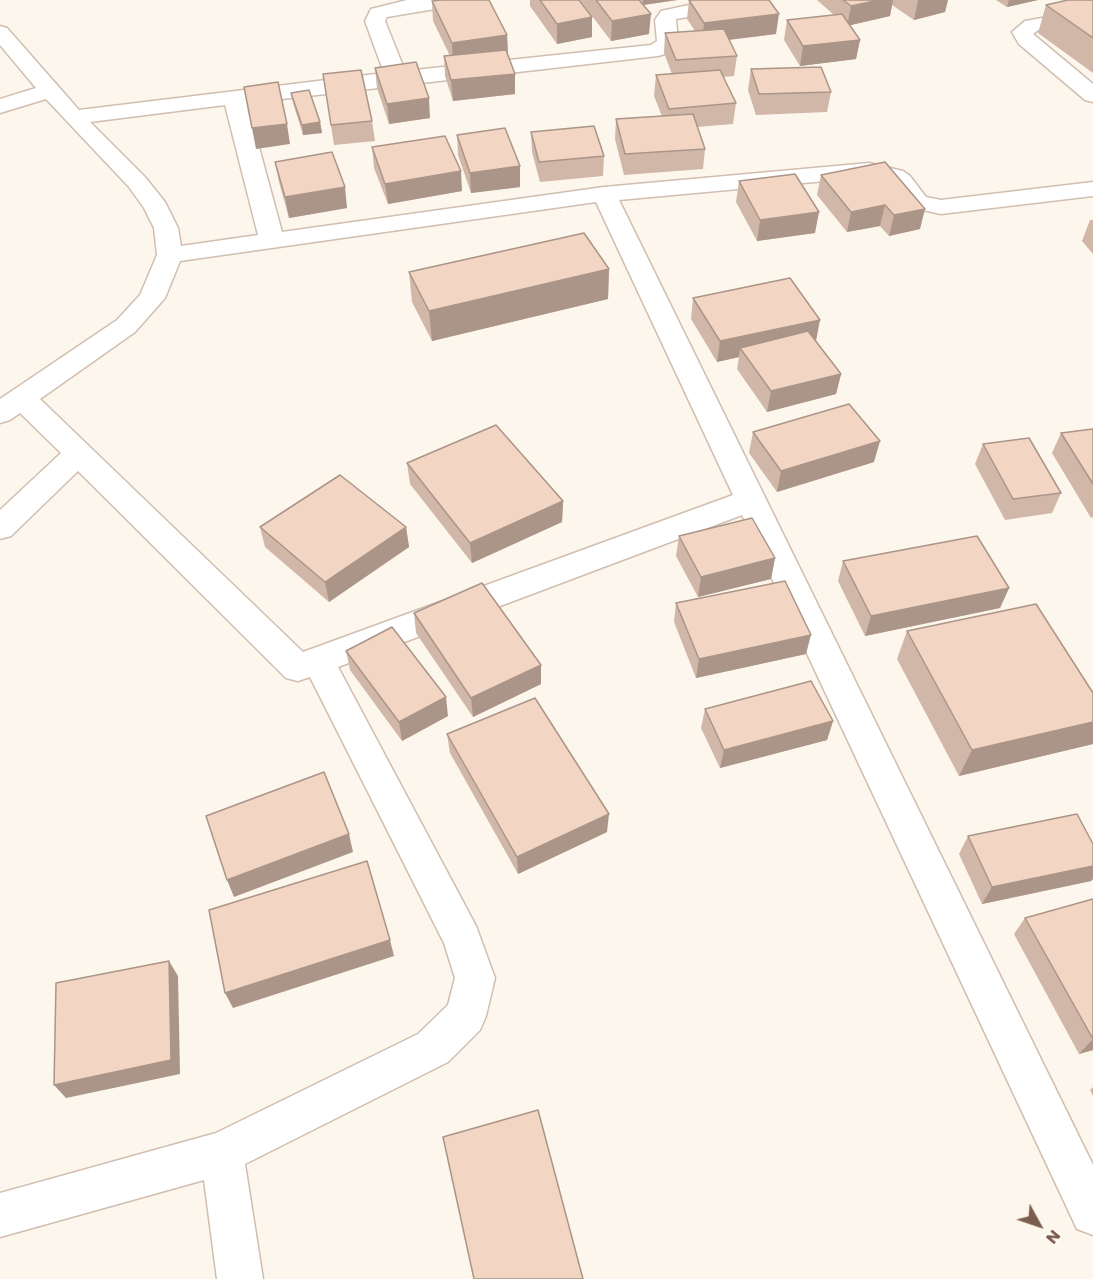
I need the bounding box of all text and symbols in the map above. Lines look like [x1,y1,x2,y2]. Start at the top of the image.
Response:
north arrow [1009,1195,1069,1255]
text: N [1040,1225,1066,1249]

